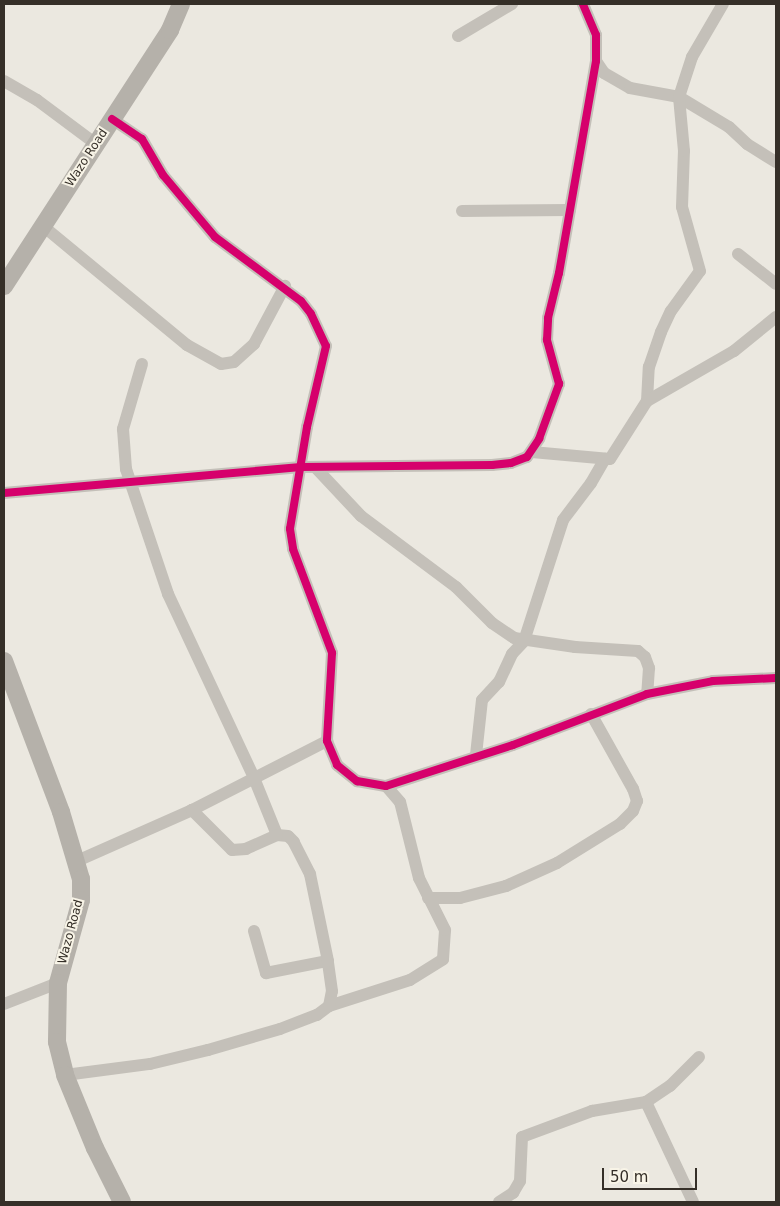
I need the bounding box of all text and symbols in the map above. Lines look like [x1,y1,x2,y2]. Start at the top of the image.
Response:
street label: Wazo Road [63,126,111,190]
street label: Wazo Road [56,898,86,966]
scale bar [605,1158,700,1190]
text: 50 m [610,1168,648,1186]

